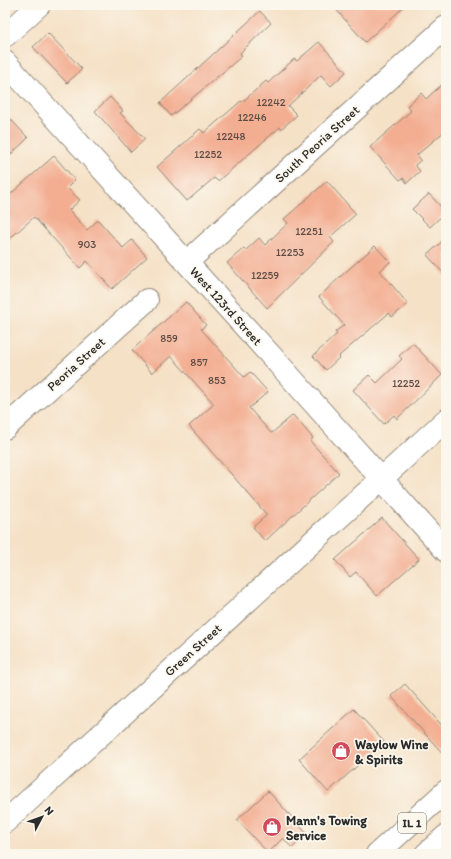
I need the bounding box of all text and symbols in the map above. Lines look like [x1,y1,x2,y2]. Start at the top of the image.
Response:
house number: 12242 [256,96,286,109]
street label: South Peoria Street [272,102,362,186]
house number: 12246 [237,111,267,124]
house number: 12248 [216,130,246,143]
house number: 12252 [194,148,222,161]
house number: 12251 [295,225,323,238]
house number: 903 [78,238,96,251]
house number: 12253 [276,246,304,259]
street label: West 123rd Street [187,264,265,348]
house number: 12259 [251,269,279,282]
house number: 859 [160,332,178,345]
street label: Peoria Street [44,334,108,394]
house number: 857 [190,356,208,369]
house number: 853 [208,374,226,387]
house number: 12252 [392,377,420,390]
street label: Green Street [162,621,225,679]
place label: Waylow Wine & Spirits [355,737,428,768]
shop icon: Waylow Wine & Spirits [330,740,352,762]
north arrow [22,797,62,837]
text: N [42,804,57,818]
place label: Mann's Towing Service [286,813,367,843]
road number: IL 1 [398,813,426,833]
shop icon: Mann's Towing Service [261,816,283,838]

